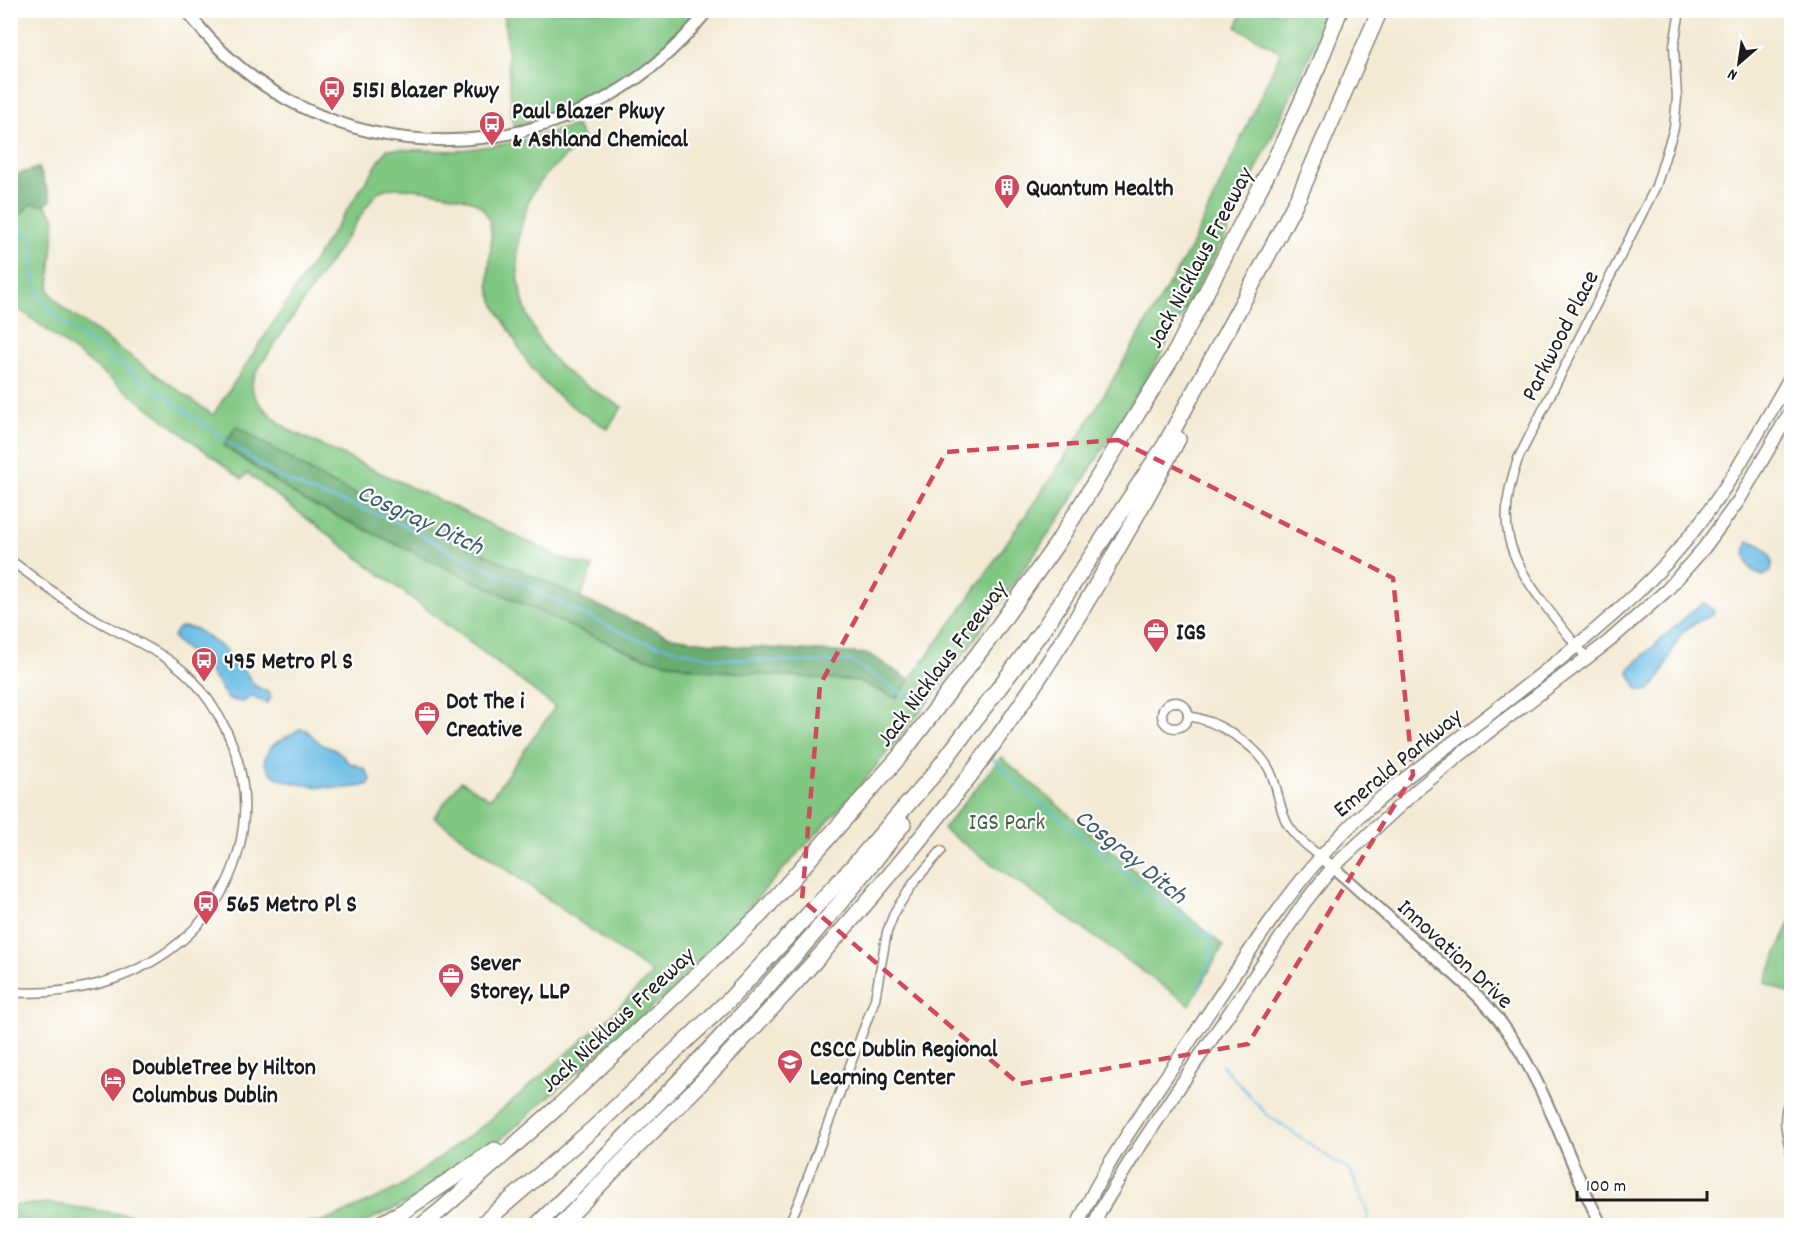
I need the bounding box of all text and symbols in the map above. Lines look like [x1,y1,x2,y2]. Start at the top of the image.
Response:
north arrow [1709,33,1769,93]
text: N [1724,62,1742,86]
bus stop icon: 5151 Blazer Pkwy [317,74,347,112]
place label: 5151 Blazer Pkwy [352,75,500,109]
place label: Paul Blazer Pkwy & Ashland Chemical [512,96,688,158]
bus stop icon: Paul Blazer Pkwy & Ashland Chemical [477,109,507,147]
street label: Jack Nicklaus Freeway [1140,161,1264,355]
building icon: Quantum Health [992,172,1022,210]
place label: Quantum Health [1026,173,1174,207]
street label: Parkwood Place [1514,265,1609,408]
water label: Cosgray Ditch [350,476,490,567]
street label: Jack Nicklaus Freeway [869,573,1018,755]
office icon: IGS [1141,616,1171,654]
place label: IGS [1176,617,1206,651]
bus stop icon: 495 Metro Pl S [189,645,219,683]
place label: 495 Metro Pl S [224,646,353,680]
place label: Dot The i Creative [446,686,525,748]
office icon: Dot The i Creative [412,699,442,737]
street label: Emerald Parkway [1327,701,1472,827]
water label: Cosgray Ditch [1066,801,1195,915]
park label: IGS Park [969,807,1045,841]
bus stop icon: 565 Metro Pl S [191,888,221,926]
place label: 565 Metro Pl S [226,889,357,923]
street label: Innovation Drive [1388,892,1520,1018]
street label: Jack Nicklaus Freeway [534,939,705,1102]
place label: Sever Storey, LLP [470,948,570,1010]
office icon: Sever Storey, LLP [436,961,466,999]
place label: CSCC Dublin Regional Learning Center [810,1034,998,1096]
school or university icon: CSCC Dublin Regional Learning Center [775,1047,805,1085]
place label: DoubleTree by Hilton Columbus Dublin [132,1052,316,1114]
hotel icon: DoubleTree by Hilton Columbus Dublin [98,1065,128,1103]
scale bar [1577,1164,1708,1202]
text: 100 m [1586,1175,1626,1200]

